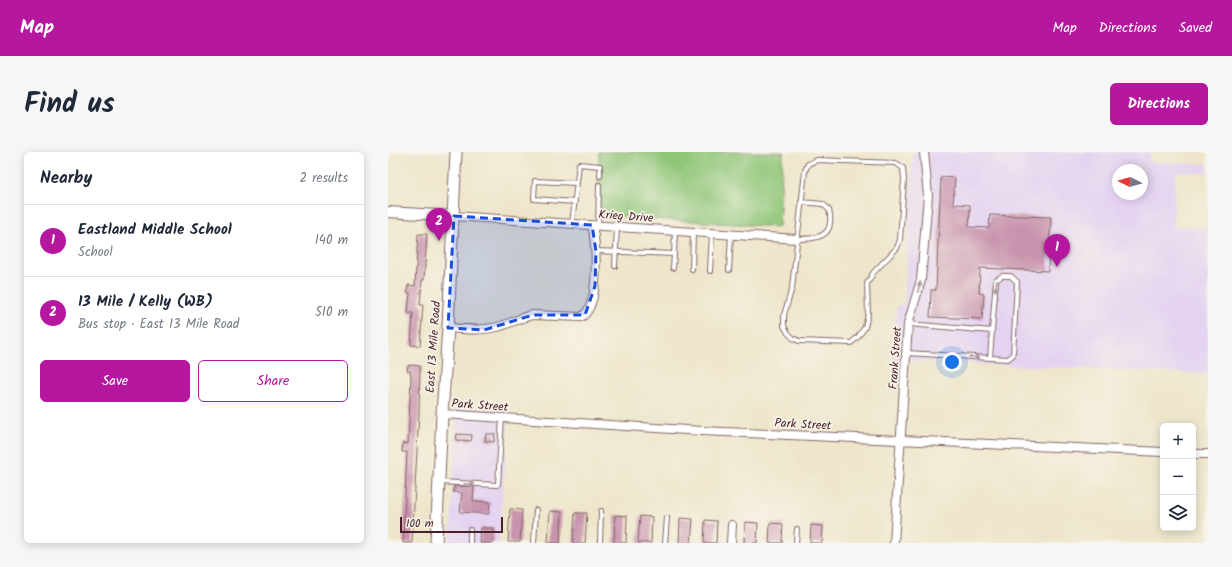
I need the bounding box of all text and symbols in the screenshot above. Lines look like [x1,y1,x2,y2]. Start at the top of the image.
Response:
text: Map [20,13,54,43]
text: Map [1052,17,1077,39]
text: Directions [1099,17,1157,39]
text: Saved [1179,17,1212,39]
text: Find us [24,82,115,127]
button: Directions [1110,83,1208,125]
north arrow [1112,164,1148,200]
text: Nearby [40,165,92,192]
text: 2 results [300,168,348,189]
street label: Krieg Drive [598,205,655,228]
pin: 2 [426,208,452,241]
text: Eastland Middle School [78,218,232,242]
text: 1 [51,230,55,251]
text: 140 m [315,230,348,251]
pin: 1 [1044,234,1070,267]
text: School [78,242,113,263]
one-way arrow [916,280,922,292]
one-way arrow [993,280,999,292]
text: 13 Mile / Kelly (WB) [78,290,213,314]
street label: East 13 Mile Road [421,299,446,394]
text: 2 [49,302,57,323]
text: 510 m [315,302,348,323]
text: Bus stop · East 13 Mile Road [78,314,239,335]
street label: Frank Street [884,326,907,390]
your location [942,352,962,372]
one-way arrow [968,354,980,361]
button: Save [40,360,190,402]
button: Share [198,360,348,402]
street label: Park Street [451,394,509,417]
street label: Park Street [774,414,832,435]
map controls [1160,423,1196,531]
button: + [1160,423,1196,459]
button: − [1160,459,1196,495]
one-way arrow [463,481,476,487]
button: layers [1160,495,1196,531]
scale bar [400,515,503,534]
text: 100 m [406,515,434,533]

